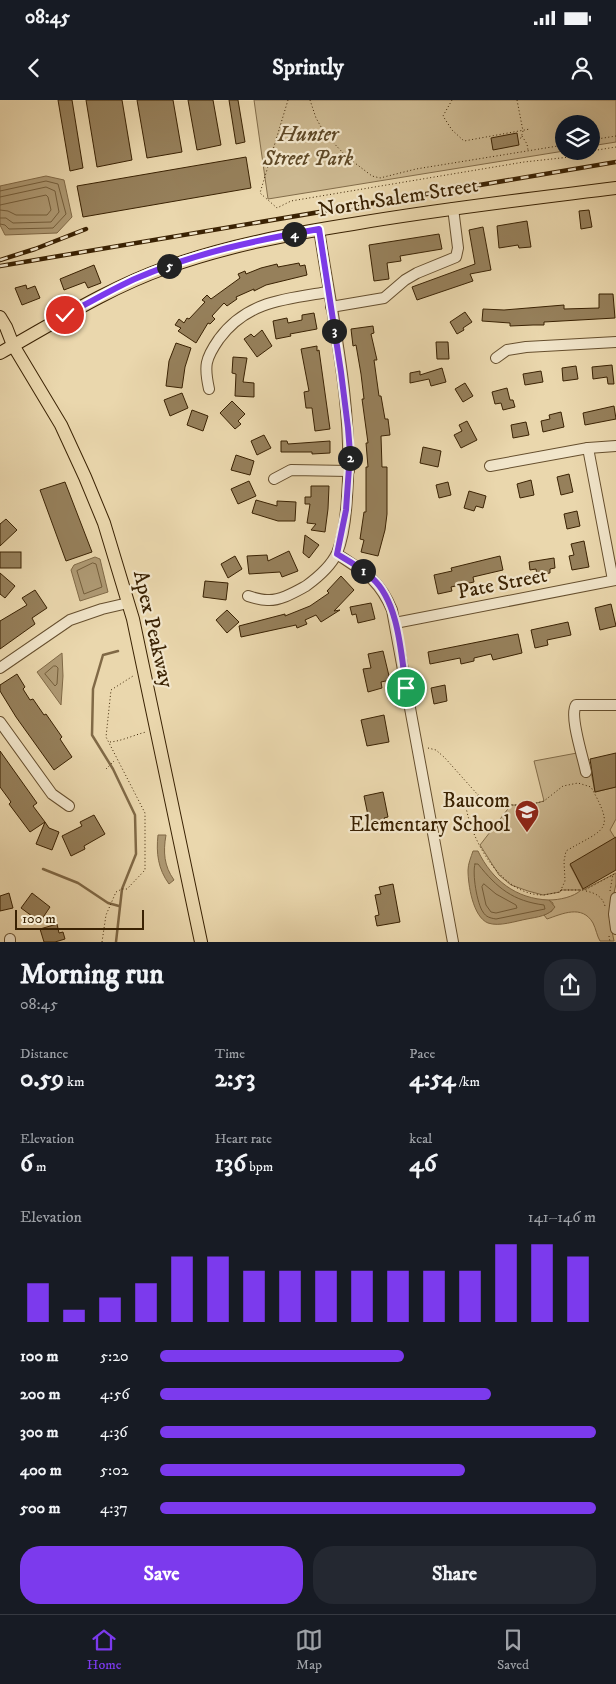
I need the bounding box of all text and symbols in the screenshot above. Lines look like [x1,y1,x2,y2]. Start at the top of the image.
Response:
text: 08:45 [25,6,70,29]
icon: back [20,54,48,82]
text: Sprintly [272,54,344,81]
icon: person [568,54,596,82]
map controls [555,115,600,160]
button: layers [555,115,600,160]
park label: Hunter Street Park [262,122,353,172]
street label: North Salem Street [316,172,480,223]
pin: 4 [282,222,306,246]
text: 4 [290,225,299,243]
pin: 5 [156,254,182,278]
text: 5 [166,257,173,275]
pin [44,294,86,336]
icon: check [51,301,79,329]
pin: 3 [322,318,346,344]
text: 3 [332,322,337,340]
pin: 2 [338,446,362,470]
text: 2 [347,449,354,467]
pin: 1 [350,558,376,584]
text: 1 [361,562,366,580]
street label: Pate Street [455,563,549,605]
street label: Apex Peakway [127,568,179,691]
pin [385,667,427,709]
icon: arrive [392,674,420,702]
place label: Baucom Elementary School [349,788,511,838]
school or university icon: Baucom Elementary School [514,799,540,833]
scale bar [15,906,144,930]
text: 100 m [22,910,56,928]
text: Morning run [20,957,164,992]
button: share [544,959,596,1011]
text: 08:45 [20,994,58,1014]
text: Distance [20,1045,68,1063]
text: Time [215,1045,245,1063]
text: Pace [409,1045,435,1063]
text: 0.59 [20,1063,64,1094]
text: 2:53 [215,1063,255,1094]
text: 4:54 [409,1063,456,1094]
text: km [64,1073,84,1091]
text: /km [456,1073,480,1091]
text: Elevation [20,1130,74,1148]
text: Heart rate [215,1130,272,1148]
text: kcal [409,1130,432,1148]
text: 6 [20,1148,33,1179]
text: 136 [215,1148,246,1179]
text: 46 [409,1148,437,1179]
text: m [33,1158,47,1176]
text: bpm [246,1158,273,1176]
text: Elevation [20,1207,82,1227]
text: 141–146 m [528,1207,596,1227]
text: 100 m [20,1346,59,1366]
text: 5:20 [100,1346,129,1366]
text: 200 m [20,1384,61,1404]
text: 4:56 [100,1384,130,1404]
text: 300 m [20,1422,59,1442]
text: 4:36 [100,1422,128,1442]
text: 400 m [20,1460,62,1480]
text: 5:02 [100,1460,129,1480]
text: 500 m [20,1498,61,1518]
text: 4:37 [100,1498,128,1518]
button: Save [20,1546,303,1604]
button: Share [313,1546,596,1604]
tab: Home [87,1626,121,1674]
tab: Map [295,1626,323,1674]
tab: Saved [497,1626,529,1674]

